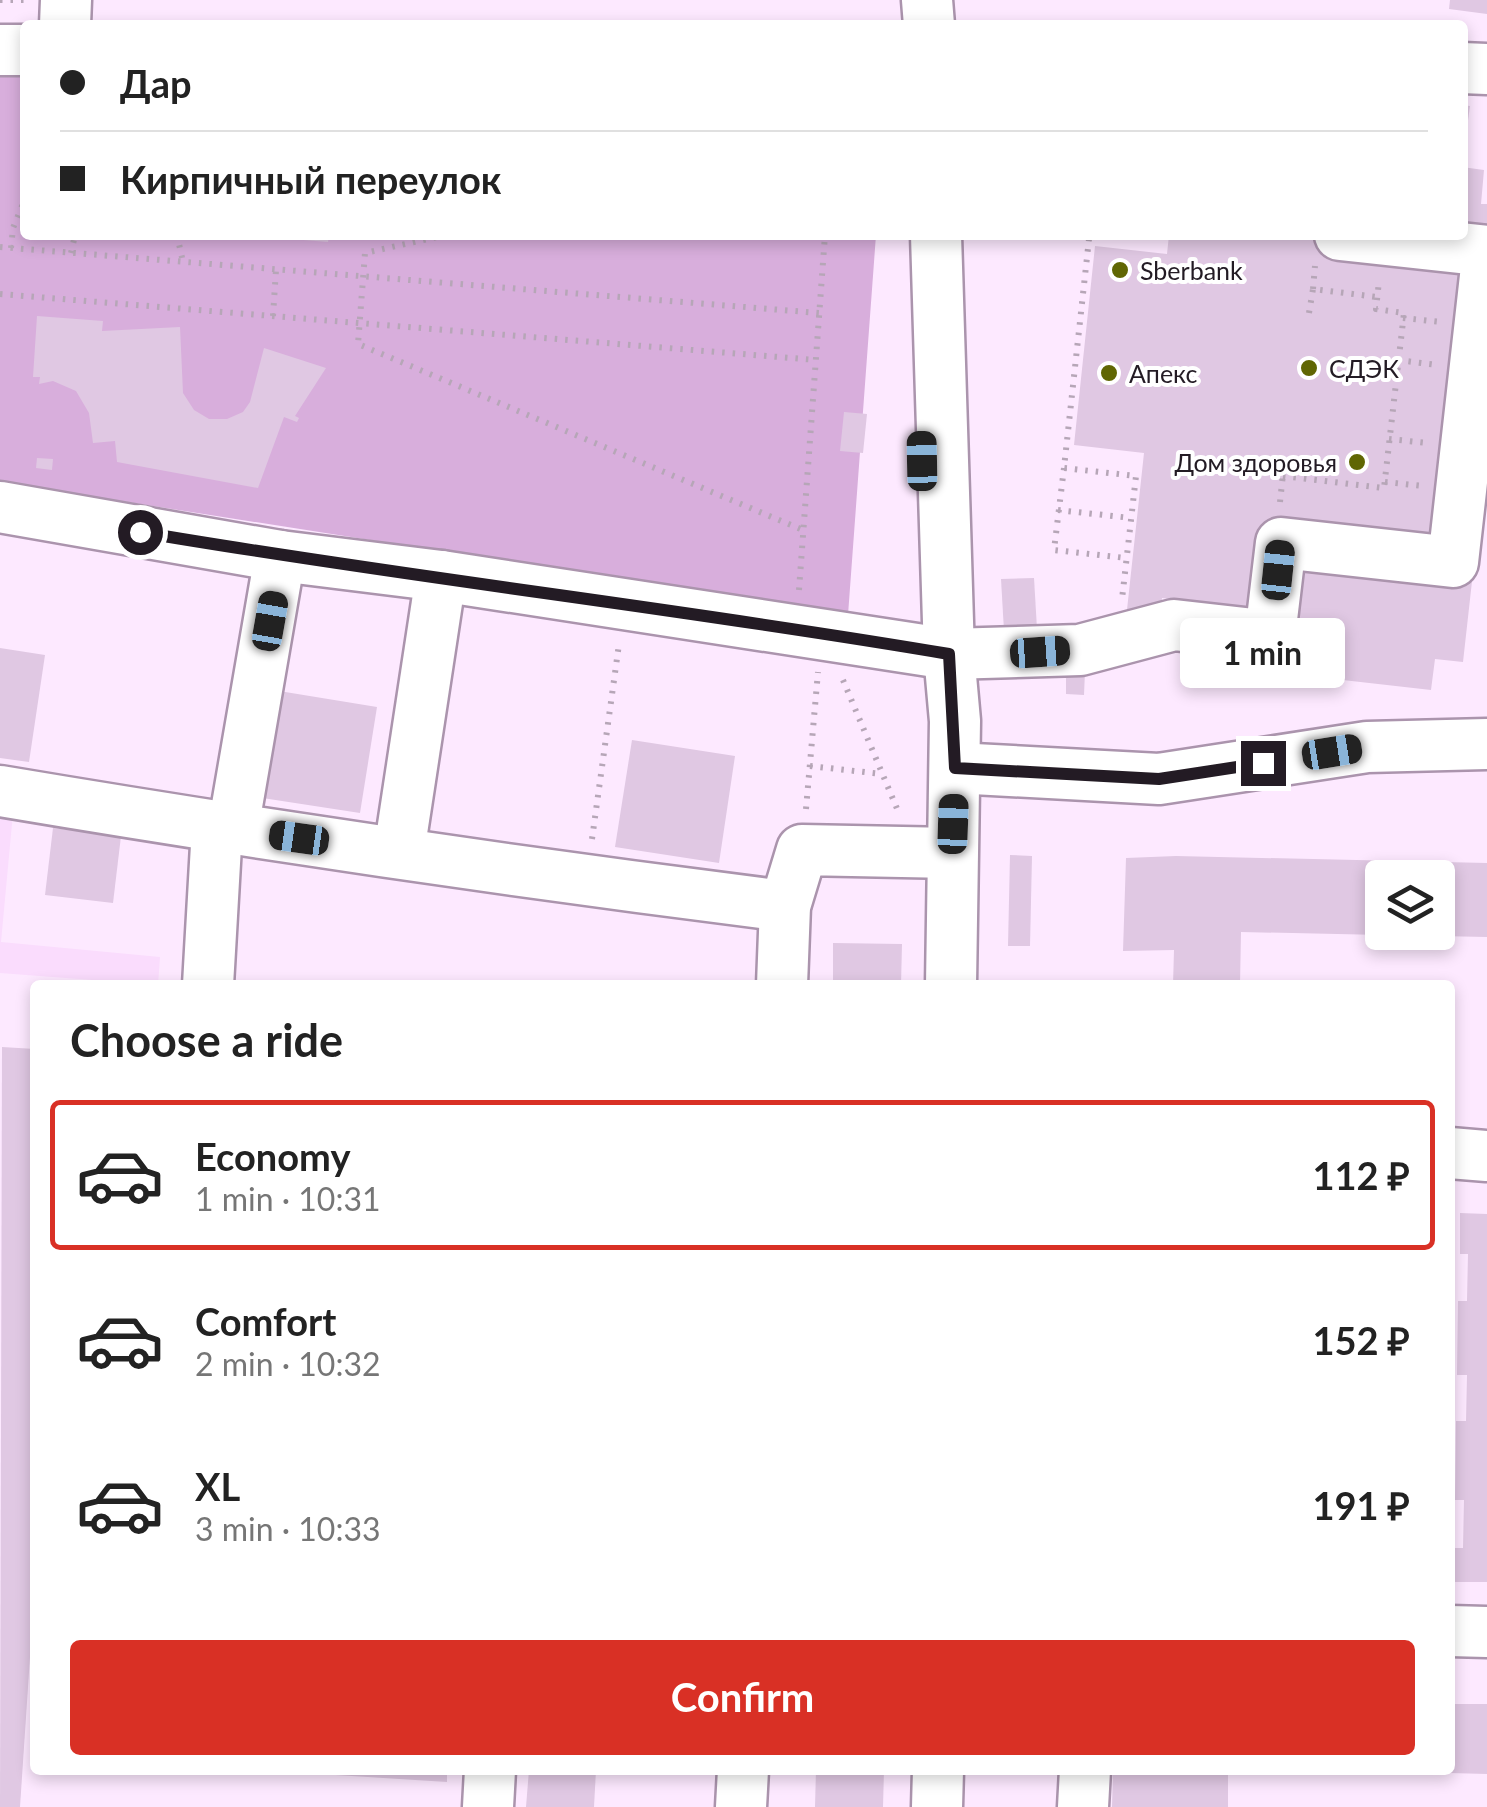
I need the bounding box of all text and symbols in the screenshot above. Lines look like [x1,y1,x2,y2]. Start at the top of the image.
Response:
text: Дар [120,60,191,106]
text: Кирпичный переулок [120,156,501,202]
place label: Sberbank [1140,255,1243,285]
marker: Sberbank [1109,259,1131,281]
place label: СДЭК [1329,353,1399,383]
marker: СДЭК [1298,357,1320,379]
place label: Апекс [1129,358,1198,388]
marker: Апекс [1098,362,1120,384]
car [906,431,938,491]
place label: Дом здоровья [1175,447,1337,477]
marker: Дом здоровья [1346,451,1368,473]
route start [118,510,163,555]
car [1260,539,1296,601]
car [250,589,290,653]
callout: 1 min [1180,618,1346,688]
text: 1 min [1223,633,1302,672]
car [1009,635,1071,669]
car [1300,732,1364,772]
route end [1241,741,1286,786]
car [937,793,969,855]
car [267,819,331,857]
map controls [1365,860,1455,950]
button: layers [1365,860,1455,950]
text: Choose a ride [70,1013,343,1067]
icon: car [75,1130,165,1220]
text: Economy [195,1133,350,1179]
text: 112 ₽ [1313,1152,1410,1198]
text: 1 min · 10:31 [195,1179,381,1218]
icon: car [75,1295,165,1385]
text: Comfort [195,1298,336,1344]
text: 152 ₽ [1313,1317,1410,1363]
text: 2 min · 10:32 [195,1344,381,1383]
icon: car [75,1460,165,1550]
text: XL [195,1463,240,1509]
text: 191 ₽ [1313,1482,1410,1528]
text: 3 min · 10:33 [195,1509,381,1548]
button: Confirm [70,1640,1415,1755]

